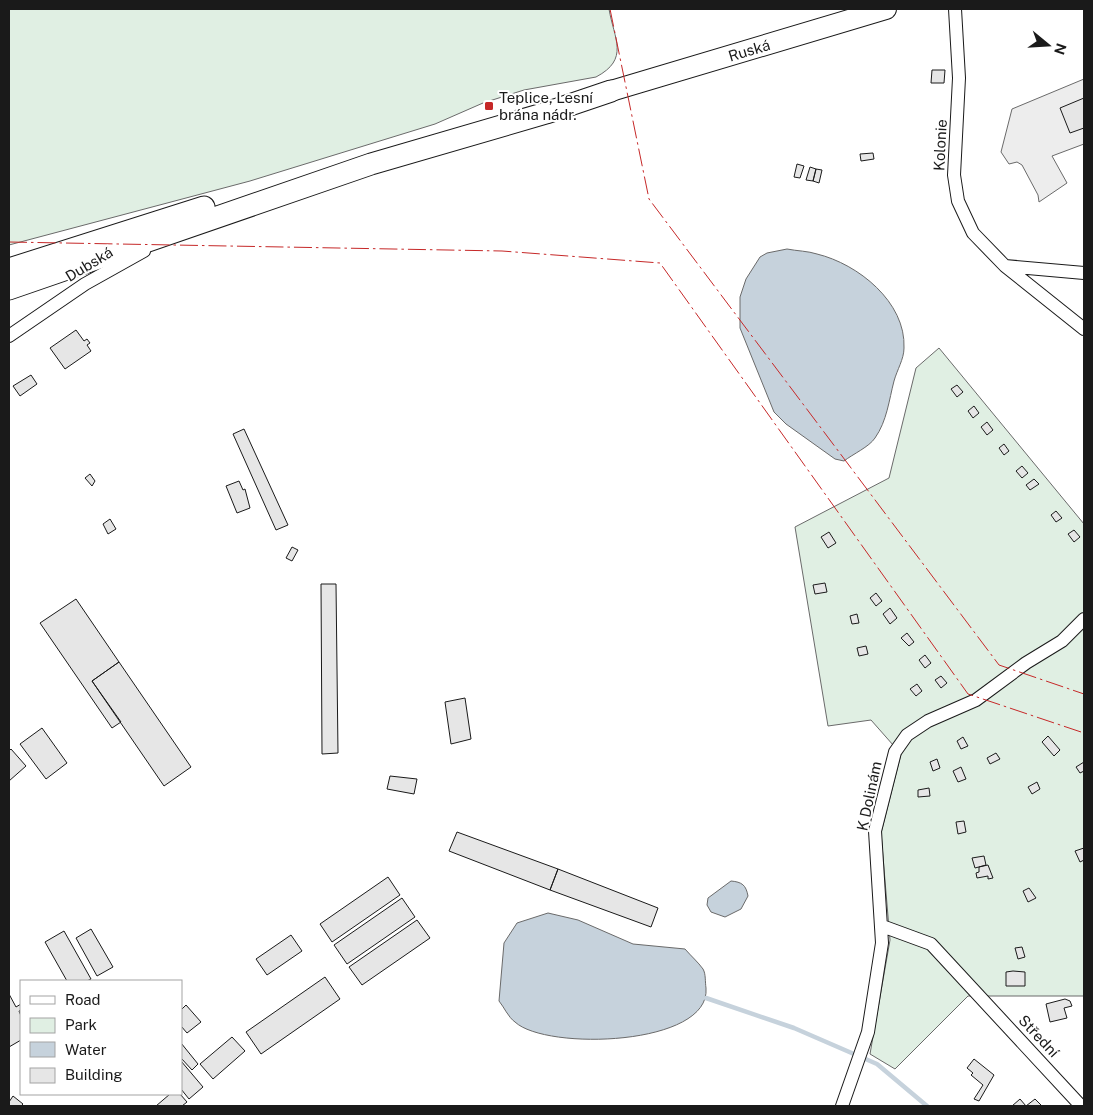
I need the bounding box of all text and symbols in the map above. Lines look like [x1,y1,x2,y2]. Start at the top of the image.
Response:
north arrow [1023,20,1073,70]
street label: Ruská [726,36,772,64]
text: N [1051,41,1070,57]
place label: Teplice, Lesní brána nádr. [499,89,593,123]
marker: Teplice, Lesní brána nádr. [483,100,495,112]
street label: Kolonie [930,119,950,171]
street label: Dubská [62,243,116,285]
street label: K Dolinám [853,760,885,832]
legend [20,980,182,1095]
text: Road [65,991,101,1008]
street label: Střední [1015,1011,1063,1061]
text: Park [65,1016,97,1033]
text: Water [65,1041,107,1058]
text: Building [65,1066,123,1083]

